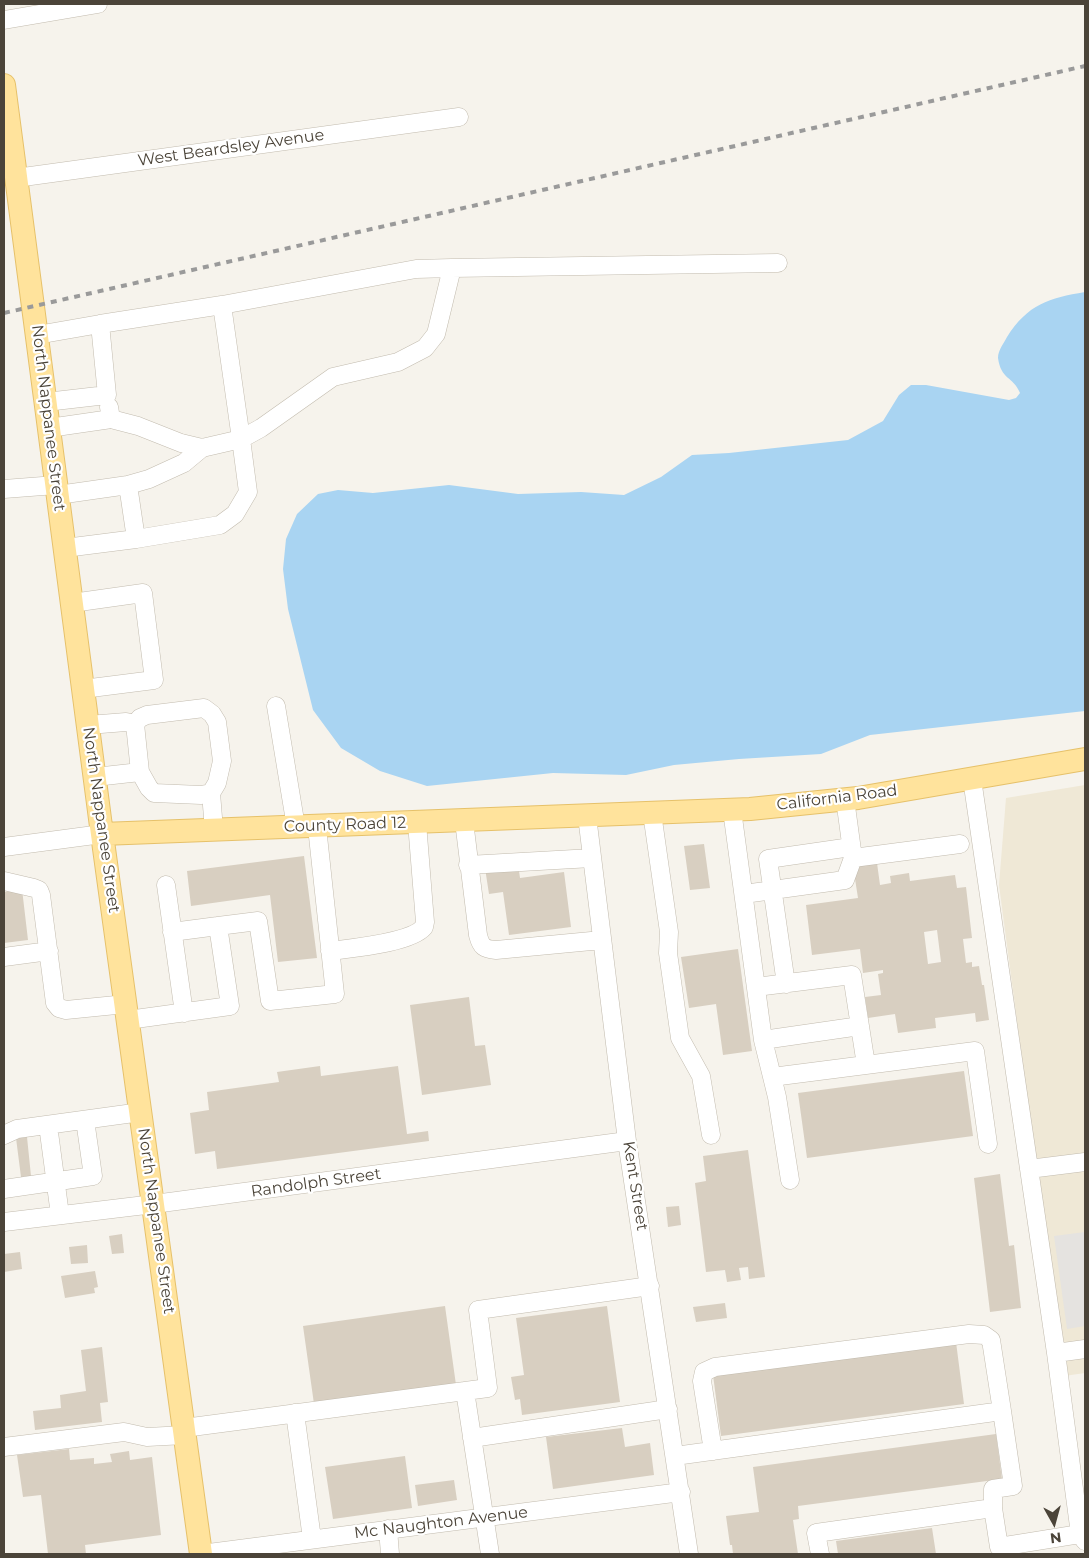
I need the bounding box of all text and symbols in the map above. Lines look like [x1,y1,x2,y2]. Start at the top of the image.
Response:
street label: West Beardsley Avenue [137,125,325,171]
street label: North Nappanee Street [27,324,69,512]
street label: North Nappanee Street [78,726,124,914]
street label: California Road [776,781,898,815]
street label: County Road 12 [284,813,406,837]
street label: North Nappanee Street [133,1127,179,1315]
street label: Kent Street [618,1140,652,1232]
street label: Randolph Street [250,1164,382,1202]
north arrow [1029,1498,1079,1548]
street label: Mc Naughton Avenue [353,1503,529,1543]
text: N [1049,1528,1063,1548]

